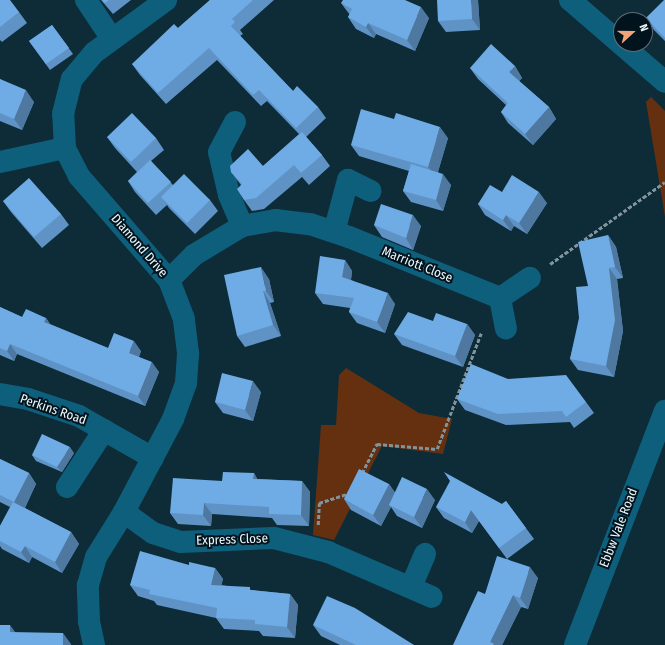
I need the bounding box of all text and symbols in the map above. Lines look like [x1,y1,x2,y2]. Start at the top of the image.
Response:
north arrow [613,12,653,52]
text: N [636,22,651,33]
street label: Diamond Drive [107,211,171,281]
street label: Marriott Close [379,244,455,286]
street label: Perkins Road [18,391,88,429]
street label: Ebbw Vale Road [597,486,641,570]
street label: Express Close [196,531,268,549]

